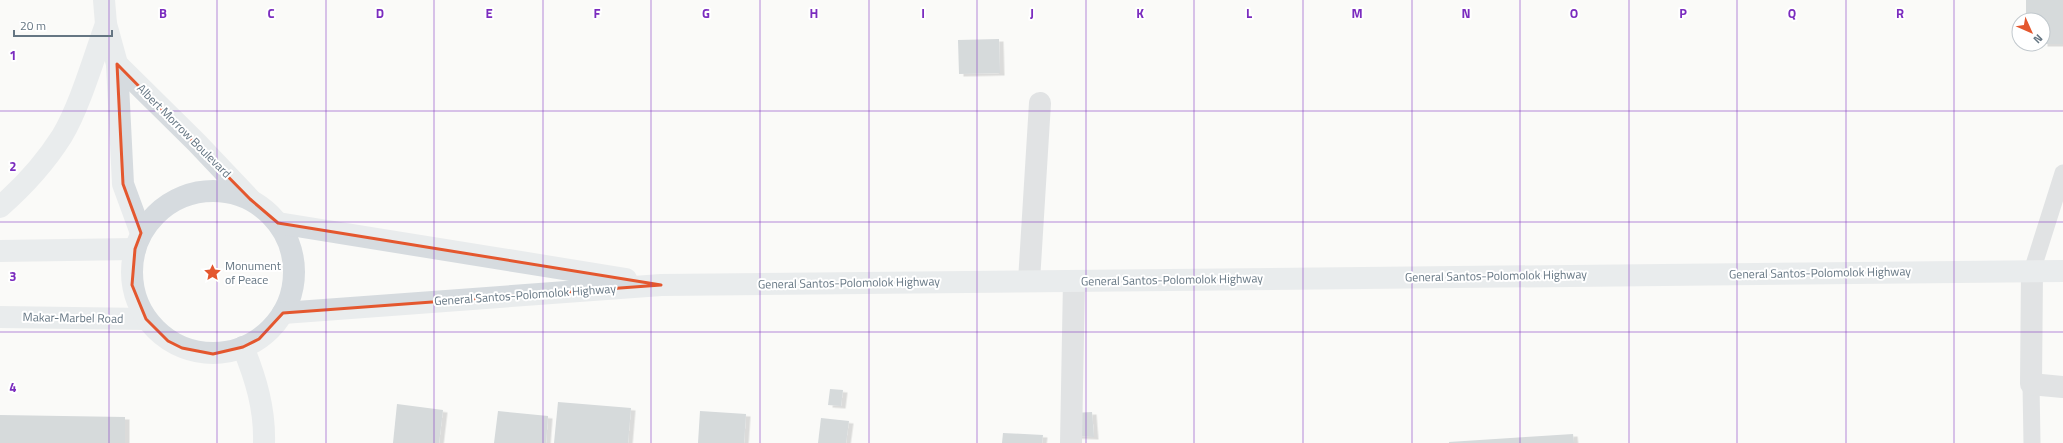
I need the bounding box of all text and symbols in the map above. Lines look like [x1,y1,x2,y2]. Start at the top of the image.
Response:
text: B [159,3,167,23]
text: C [267,3,275,23]
text: D [376,3,384,23]
text: E [485,3,493,23]
text: F [594,3,601,23]
text: G [702,3,710,23]
text: H [810,3,818,23]
text: I [921,3,925,23]
text: J [1030,3,1034,23]
text: K [1136,3,1144,23]
text: L [1246,3,1252,23]
text: M [1351,3,1363,23]
text: N [1461,3,1471,23]
text: O [1570,3,1578,23]
text: P [1679,3,1687,23]
text: Q [1788,3,1796,23]
text: R [1896,3,1904,23]
scale bar [14,12,112,38]
north arrow [2011,12,2051,52]
text: 20 m [20,16,46,35]
text: N [2030,31,2046,47]
text: 1 [9,45,17,65]
street label: Albert Morrow Boulevard [133,79,236,182]
text: 2 [9,156,17,176]
place label: Monument of Peace [225,256,282,289]
street label: General Santos-Polomolok Highway [1729,261,1911,284]
place icon: Monument of Peace [202,263,222,283]
street label: General Santos-Polomolok Highway [1405,264,1587,287]
text: 3 [9,266,17,286]
street label: General Santos-Polomolok Highway [1081,268,1263,291]
street label: General Santos-Polomolok Highway [758,271,940,294]
street label: General Santos-Polomolok Highway [433,279,617,310]
street label: Makar-Marbel Road [23,307,124,328]
text: 4 [9,377,17,397]

